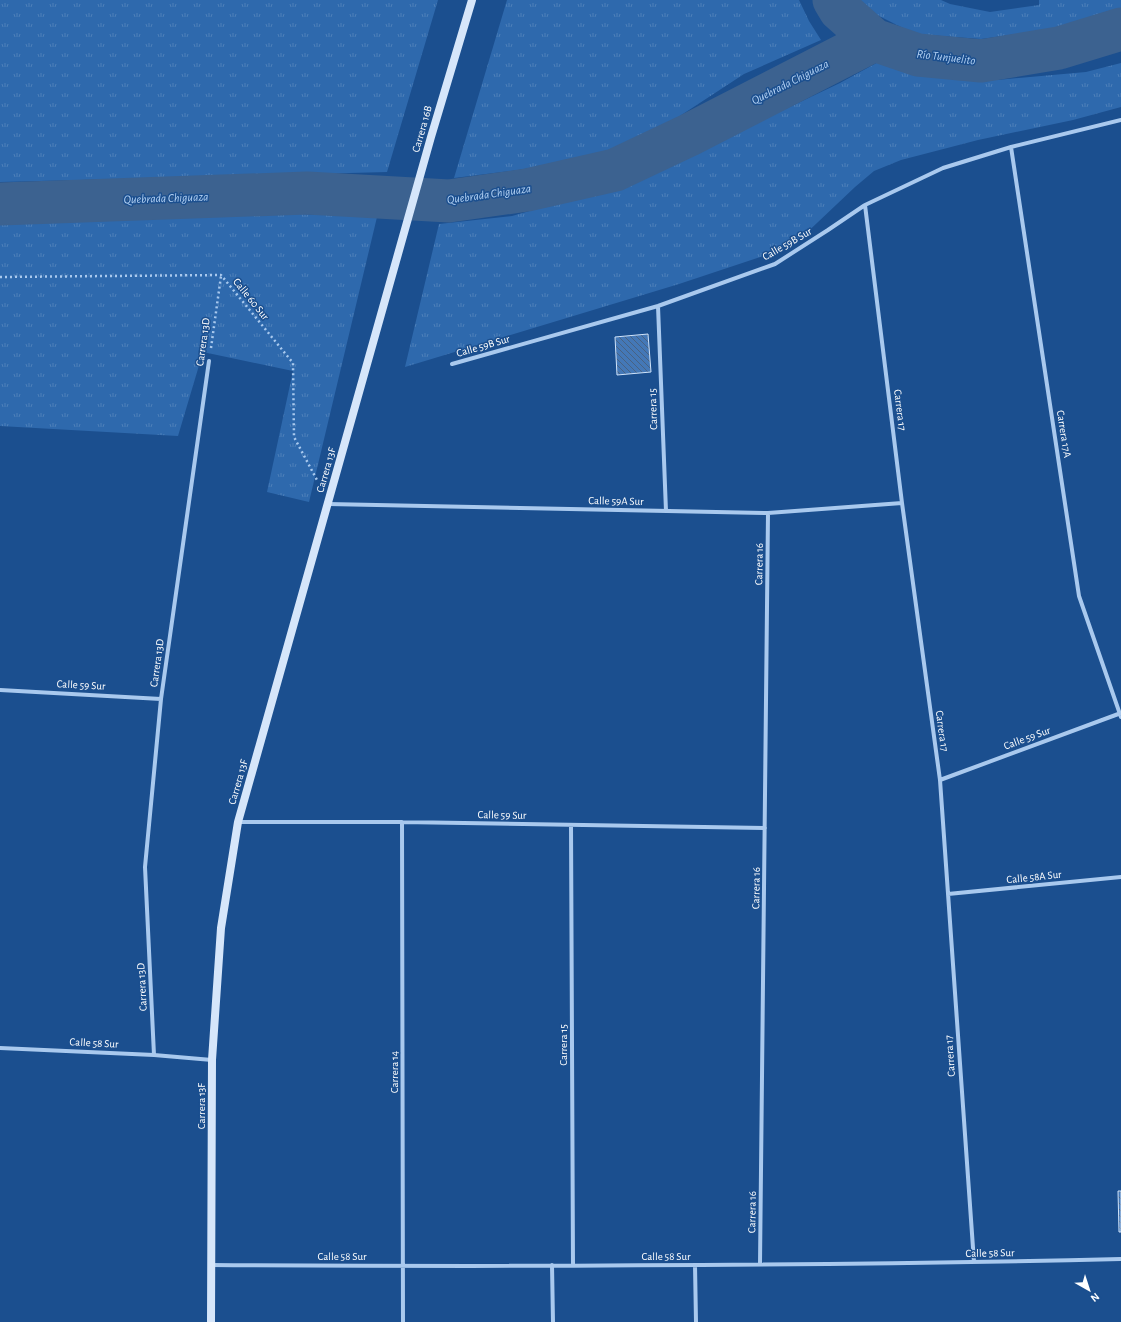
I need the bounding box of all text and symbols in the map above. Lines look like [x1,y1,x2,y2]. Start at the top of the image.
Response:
water label: Río Tunjuelito [916,47,976,68]
water label: Quebrada Chiguaza [749,57,831,107]
street label: Carrera 16B [410,104,434,154]
water label: Quebrada Chiguaza [446,182,532,207]
water label: Quebrada Chiguaza [123,191,209,206]
street label: Calle 59B Sur [760,225,814,262]
street label: Calle 60 Sur [231,276,271,322]
street label: Carrera 13D [194,317,212,367]
street label: Calle 59B Sur [455,333,511,359]
street label: Carrera 15 [647,388,659,430]
street label: Carrera 17 [892,389,908,432]
street label: Carrera 17A [1055,409,1073,459]
street label: Carrera 13F [314,446,338,494]
street label: Calle 59A Sur [588,495,644,507]
street label: Carrera 16 [753,543,765,585]
street label: Carrera 13D [148,638,166,688]
street label: Calle 59 Sur [56,678,106,692]
street label: Carrera 17 [934,710,950,753]
street label: Calle 59 Sur [1002,724,1052,752]
street label: Carrera 13F [226,758,250,806]
street label: Calle 59 Sur [477,809,527,821]
street label: Carrera 16 [750,867,762,909]
street label: Calle 58A Sur [1006,869,1063,885]
street label: Carrera 13D [135,962,149,1012]
street label: Carrera 15 [558,1024,569,1066]
street label: Carrera 17 [943,1034,957,1077]
street label: Calle 58 Sur [69,1036,119,1050]
street label: Carrera 14 [389,1051,400,1093]
street label: Carrera 13F [196,1083,207,1129]
street label: Carrera 16 [746,1191,758,1233]
street label: Calle 58 Sur [965,1247,1015,1259]
street label: Calle 58 Sur [318,1251,367,1262]
street label: Calle 58 Sur [642,1251,691,1262]
north arrow [1069,1270,1109,1310]
text: N [1089,1291,1101,1304]

